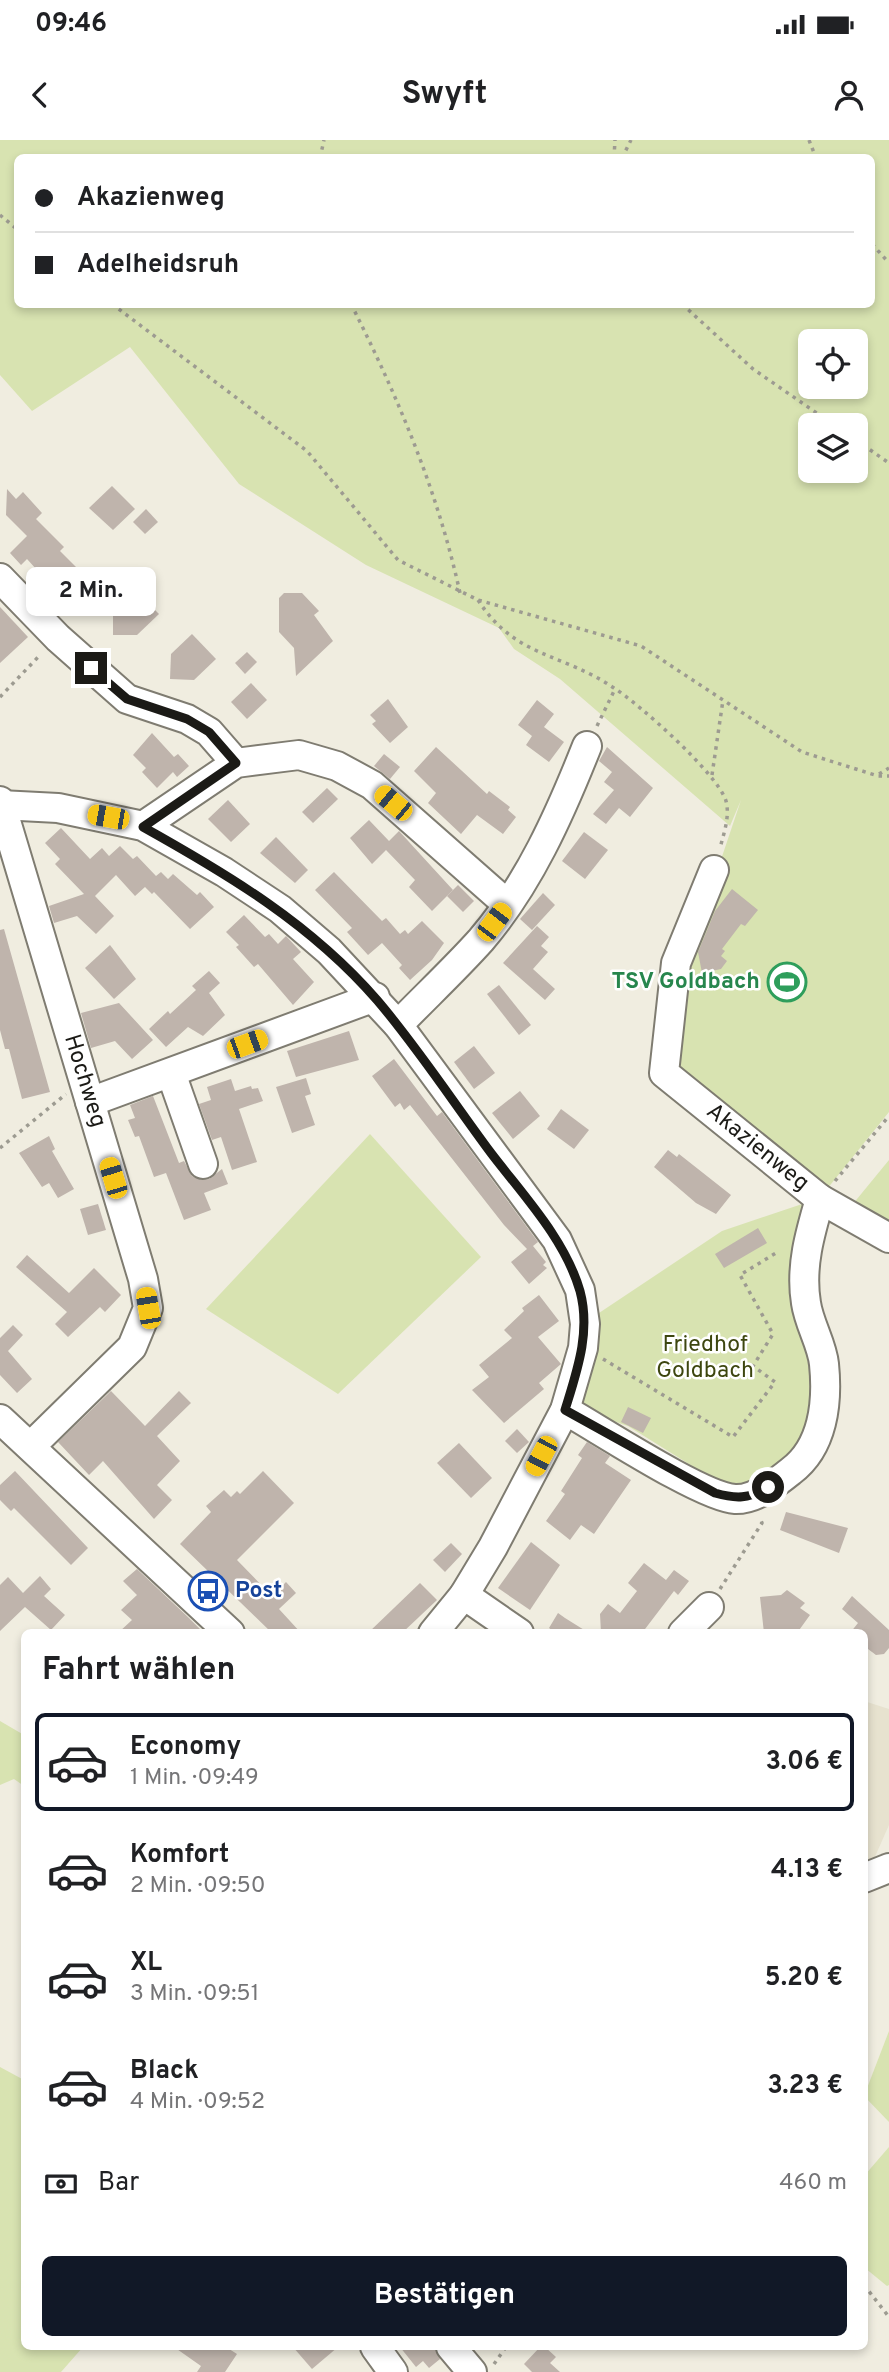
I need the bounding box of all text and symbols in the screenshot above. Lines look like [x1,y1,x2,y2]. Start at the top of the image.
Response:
text: 09:46 [35,8,107,41]
text: Swyft [402,75,487,115]
icon: back [21,76,59,114]
icon: person [830,76,868,114]
text: Akazienweg [77,182,225,215]
text: Adelheidsruh [77,249,239,282]
map controls [798,329,868,483]
button: locate [798,329,868,399]
button: layers [798,413,868,483]
callout: 2 Min. [26,566,156,616]
text: 2 Min. [59,577,123,606]
route end [75,652,107,684]
car [371,781,416,825]
car [86,803,131,831]
car [473,899,516,945]
sports icon: TSV Goldbach [766,961,808,1003]
place label: TSV Goldbach [611,968,760,997]
car [224,1027,271,1061]
street label: Hochweg [56,1031,112,1131]
street label: Akazienweg [700,1098,814,1198]
car [97,1155,130,1201]
car [135,1285,162,1331]
park label: Friedhof Goldbach [656,1331,754,1386]
car [522,1433,561,1479]
route start [752,1471,784,1503]
bus stop icon: Post [187,1570,229,1612]
place label: Post [235,1577,282,1606]
text: Fahrt wählen [42,1651,235,1691]
icon: car [46,1731,109,1794]
text: Economy [130,1731,241,1764]
text: 3.06 € [766,1746,843,1779]
text: 1 Min. · 09:49 [130,1764,259,1793]
icon: car [46,1839,109,1902]
text: Komfort [130,1839,229,1872]
text: 4.13 € [771,1854,843,1887]
text: 2 Min. · 09:50 [130,1872,266,1901]
icon: car [46,1947,109,2010]
text: XL [130,1947,162,1980]
text: 5.20 € [765,1962,843,1995]
text: 3 Min. · 09:51 [130,1980,259,2009]
icon: car [46,2055,109,2118]
text: Black [130,2055,199,2088]
text: 3.23 € [767,2070,843,2103]
text: 4 Min. · 09:52 [130,2088,265,2117]
icon: cash [42,2165,80,2203]
text: Bar [98,2167,139,2200]
text: 460 m [779,2169,847,2198]
button: Bestätigen [42,2256,847,2336]

